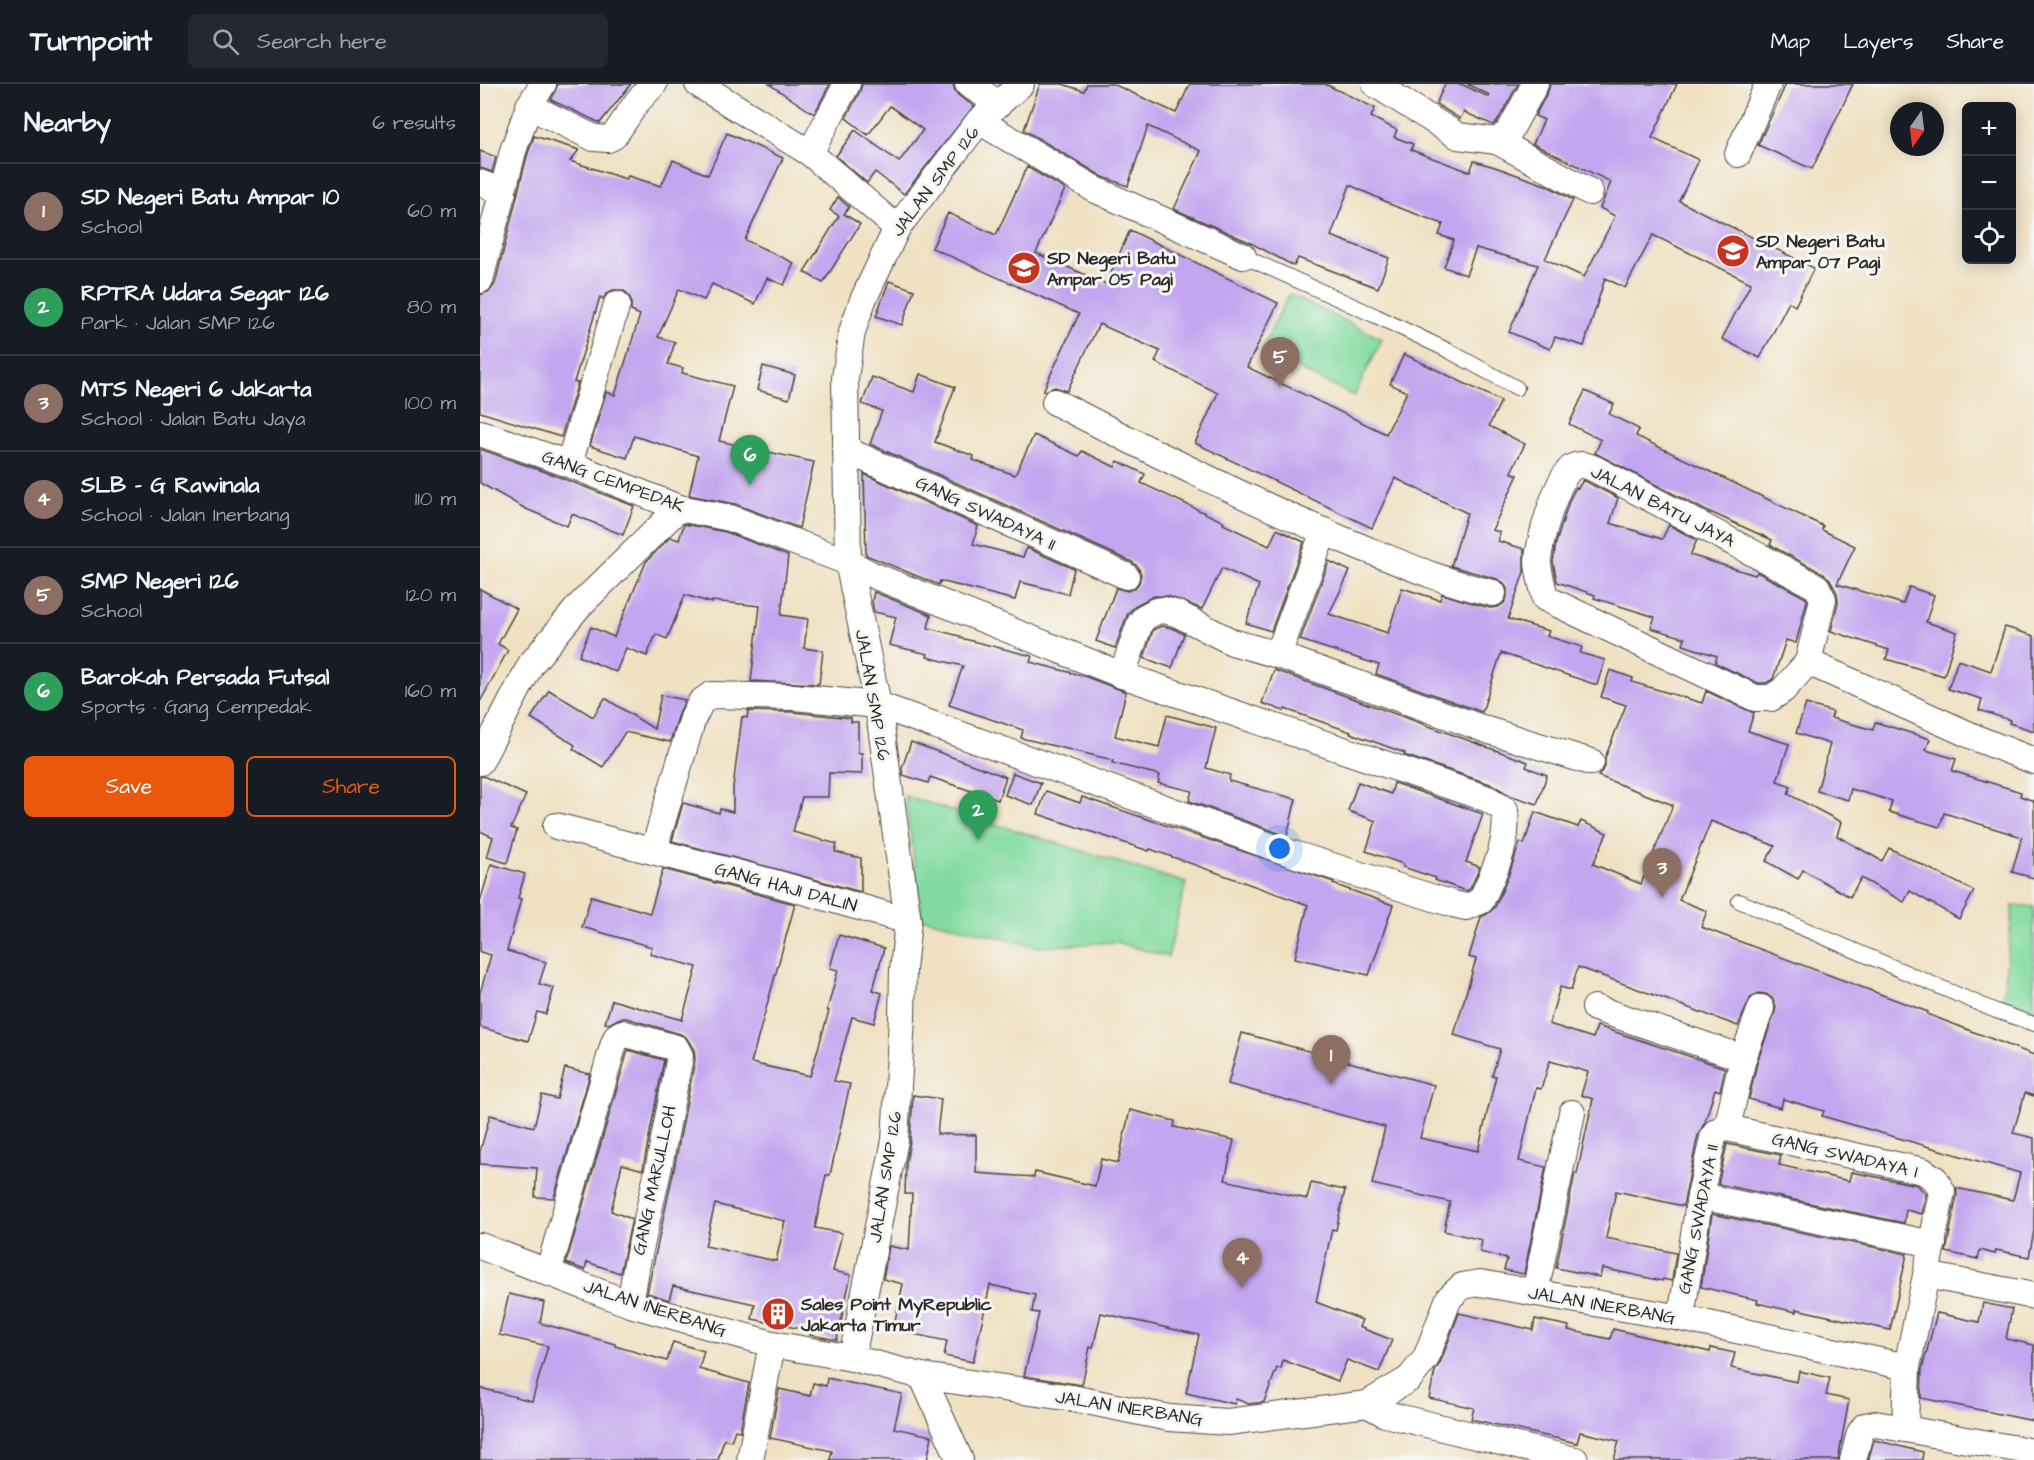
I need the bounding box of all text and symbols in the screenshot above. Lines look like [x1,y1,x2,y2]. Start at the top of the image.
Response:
search box [188,14,608,68]
text: Turnpoint [30,22,152,61]
icon: search [209,25,242,58]
text: Search here [257,26,387,57]
text: Map [1770,27,1810,56]
text: Layers [1843,27,1913,56]
text: Share [1946,27,2004,56]
north arrow [1890,102,1944,156]
map controls [1962,102,2016,264]
button: + [1962,102,2016,156]
text: Nearby [24,105,111,141]
text: 6 results [372,109,456,137]
street label: JALAN SMP 126 [886,121,985,242]
button: − [1962,156,2016,210]
text: SD Negeri Batu Ampar 10 [81,182,339,213]
text: 1 [42,197,45,225]
text: 60 m [407,197,456,225]
button: locate [1962,210,2016,264]
text: School [81,213,142,241]
place label: SD Negeri Batu Ampar 07 Pagi [1755,229,1885,276]
school or university icon: SD Negeri Batu Ampar 07 Pagi [1715,233,1751,269]
place label: SD Negeri Batu Ampar 05 Pagi [1046,246,1176,293]
school or university icon: SD Negeri Batu Ampar 05 Pagi [1006,250,1042,286]
text: RPTRA Udara Segar 126 [81,278,329,309]
text: 2 [38,293,49,321]
text: 80 m [407,293,456,321]
text: Park · Jalan SMP 126 [81,309,275,337]
pin: 5 [1260,338,1300,387]
text: MTS Negeri 6 Jakarta [81,374,311,405]
text: 3 [38,389,49,417]
text: 100 m [405,389,456,417]
text: School · Jalan Batu Jaya [81,405,306,433]
pin: 6 [730,436,770,485]
street label: GANG CEMPEDAK [538,444,687,519]
street label: JALAN BATU JAYA [1586,459,1740,554]
text: SLB - G Rawinala [81,470,259,501]
street label: GANG SWADAYA II [912,470,1060,557]
text: 4 [37,485,50,513]
text: 110 m [415,485,456,513]
text: School · Jalan Inerbang [81,501,290,529]
text: SMP Negeri 126 [81,566,239,597]
text: 5 [36,581,51,609]
text: 120 m [406,581,456,609]
text: School [81,597,142,625]
street label: JALAN SMP 126 [849,628,896,763]
text: Barokah Persada Futsal [81,662,329,693]
text: 6 [37,677,50,705]
text: 160 m [405,677,456,705]
text: Sports · Gang Cempedak [81,693,312,721]
button: Save [24,756,234,817]
button: Share [246,756,456,817]
pin: 2 [958,790,998,840]
your location [1265,834,1294,863]
pin: 3 [1642,848,1682,898]
street label: GANG HAJI DALIN [712,856,860,919]
pin: 1 [1312,1036,1350,1085]
street label: GANG MARULLOH [626,1103,683,1257]
street label: JALAN SMP 126 [863,1110,908,1245]
street label: GANG SWADAYA I [1769,1127,1920,1184]
street label: GANG SWADAYA II [1672,1142,1725,1296]
pin: 4 [1222,1238,1262,1288]
street label: JALAN INERBANG [580,1274,730,1344]
street label: JALAN INERBANG [1526,1280,1678,1331]
place label: Sales Point MyRepublic Jakarta Timur [800,1292,993,1338]
building icon: Sales Point MyRepublic Jakarta Timur [760,1296,796,1332]
street label: JALAN INERBANG [1053,1384,1205,1433]

